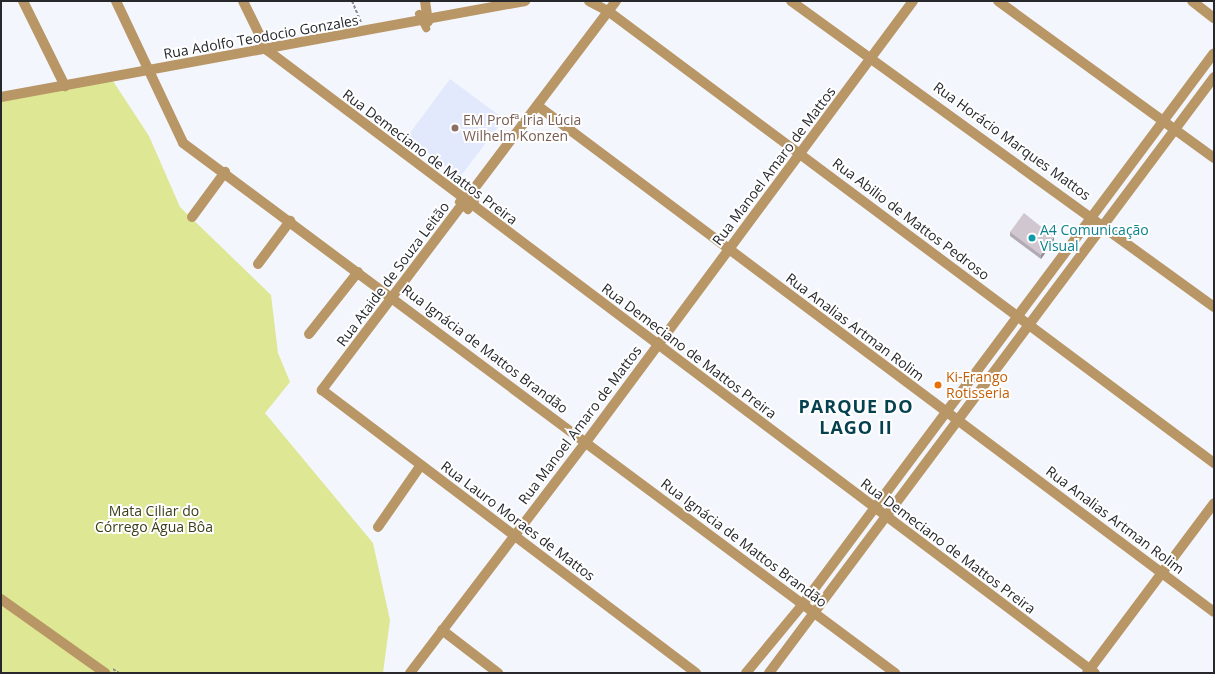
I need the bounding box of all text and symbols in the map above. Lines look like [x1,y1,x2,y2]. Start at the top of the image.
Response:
street label: Rua Adolfo Teodocio Gonzales [162,12,360,62]
street label: Rua Horácio Marques Mattos [930,78,1094,204]
street label: Rua Manoel Amaro de Mattos [709,84,839,248]
street label: Rua Demeciano de Mattos Preira [339,86,521,228]
place label: EM Profª Iria Lúcia Wilhelm Konzen [463,112,581,144]
marker: EM Profª Iria Lúcia Wilhelm Konzen [450,123,460,133]
street label: Rua Abilio de Mattos Pedroso [829,155,993,283]
street label: Rua Ataide de Souza Leitão [333,198,453,350]
place label: A4 Comunicação Visual [1040,222,1149,254]
marker: A4 Comunicação Visual [1027,233,1037,243]
street label: Rua Analias Artman Rolim [783,270,927,384]
street label: Rua Demeciano de Mattos Preira [598,280,780,422]
street label: Rua Ignácia de Mattos Brandão [399,281,571,417]
street label: Rua Manoel Amaro de Mattos [515,343,645,507]
place label: Ki-Frango Rotisseria [946,369,1010,402]
marker: Ki-Frango Rotisseria [933,380,943,390]
district label: PARQUE DO LAGO II [799,396,913,438]
street label: Rua Lauro Moraes de Mattos [438,458,598,584]
street label: Rua Analias Artman Rolim [1043,463,1187,577]
street label: Rua Ignácia de Mattos Brandão [658,475,830,611]
street label: Rua Demeciano de Mattos Preira [857,475,1039,617]
park label: Mata Ciliar do Córrego Água Bôa [95,503,213,536]

